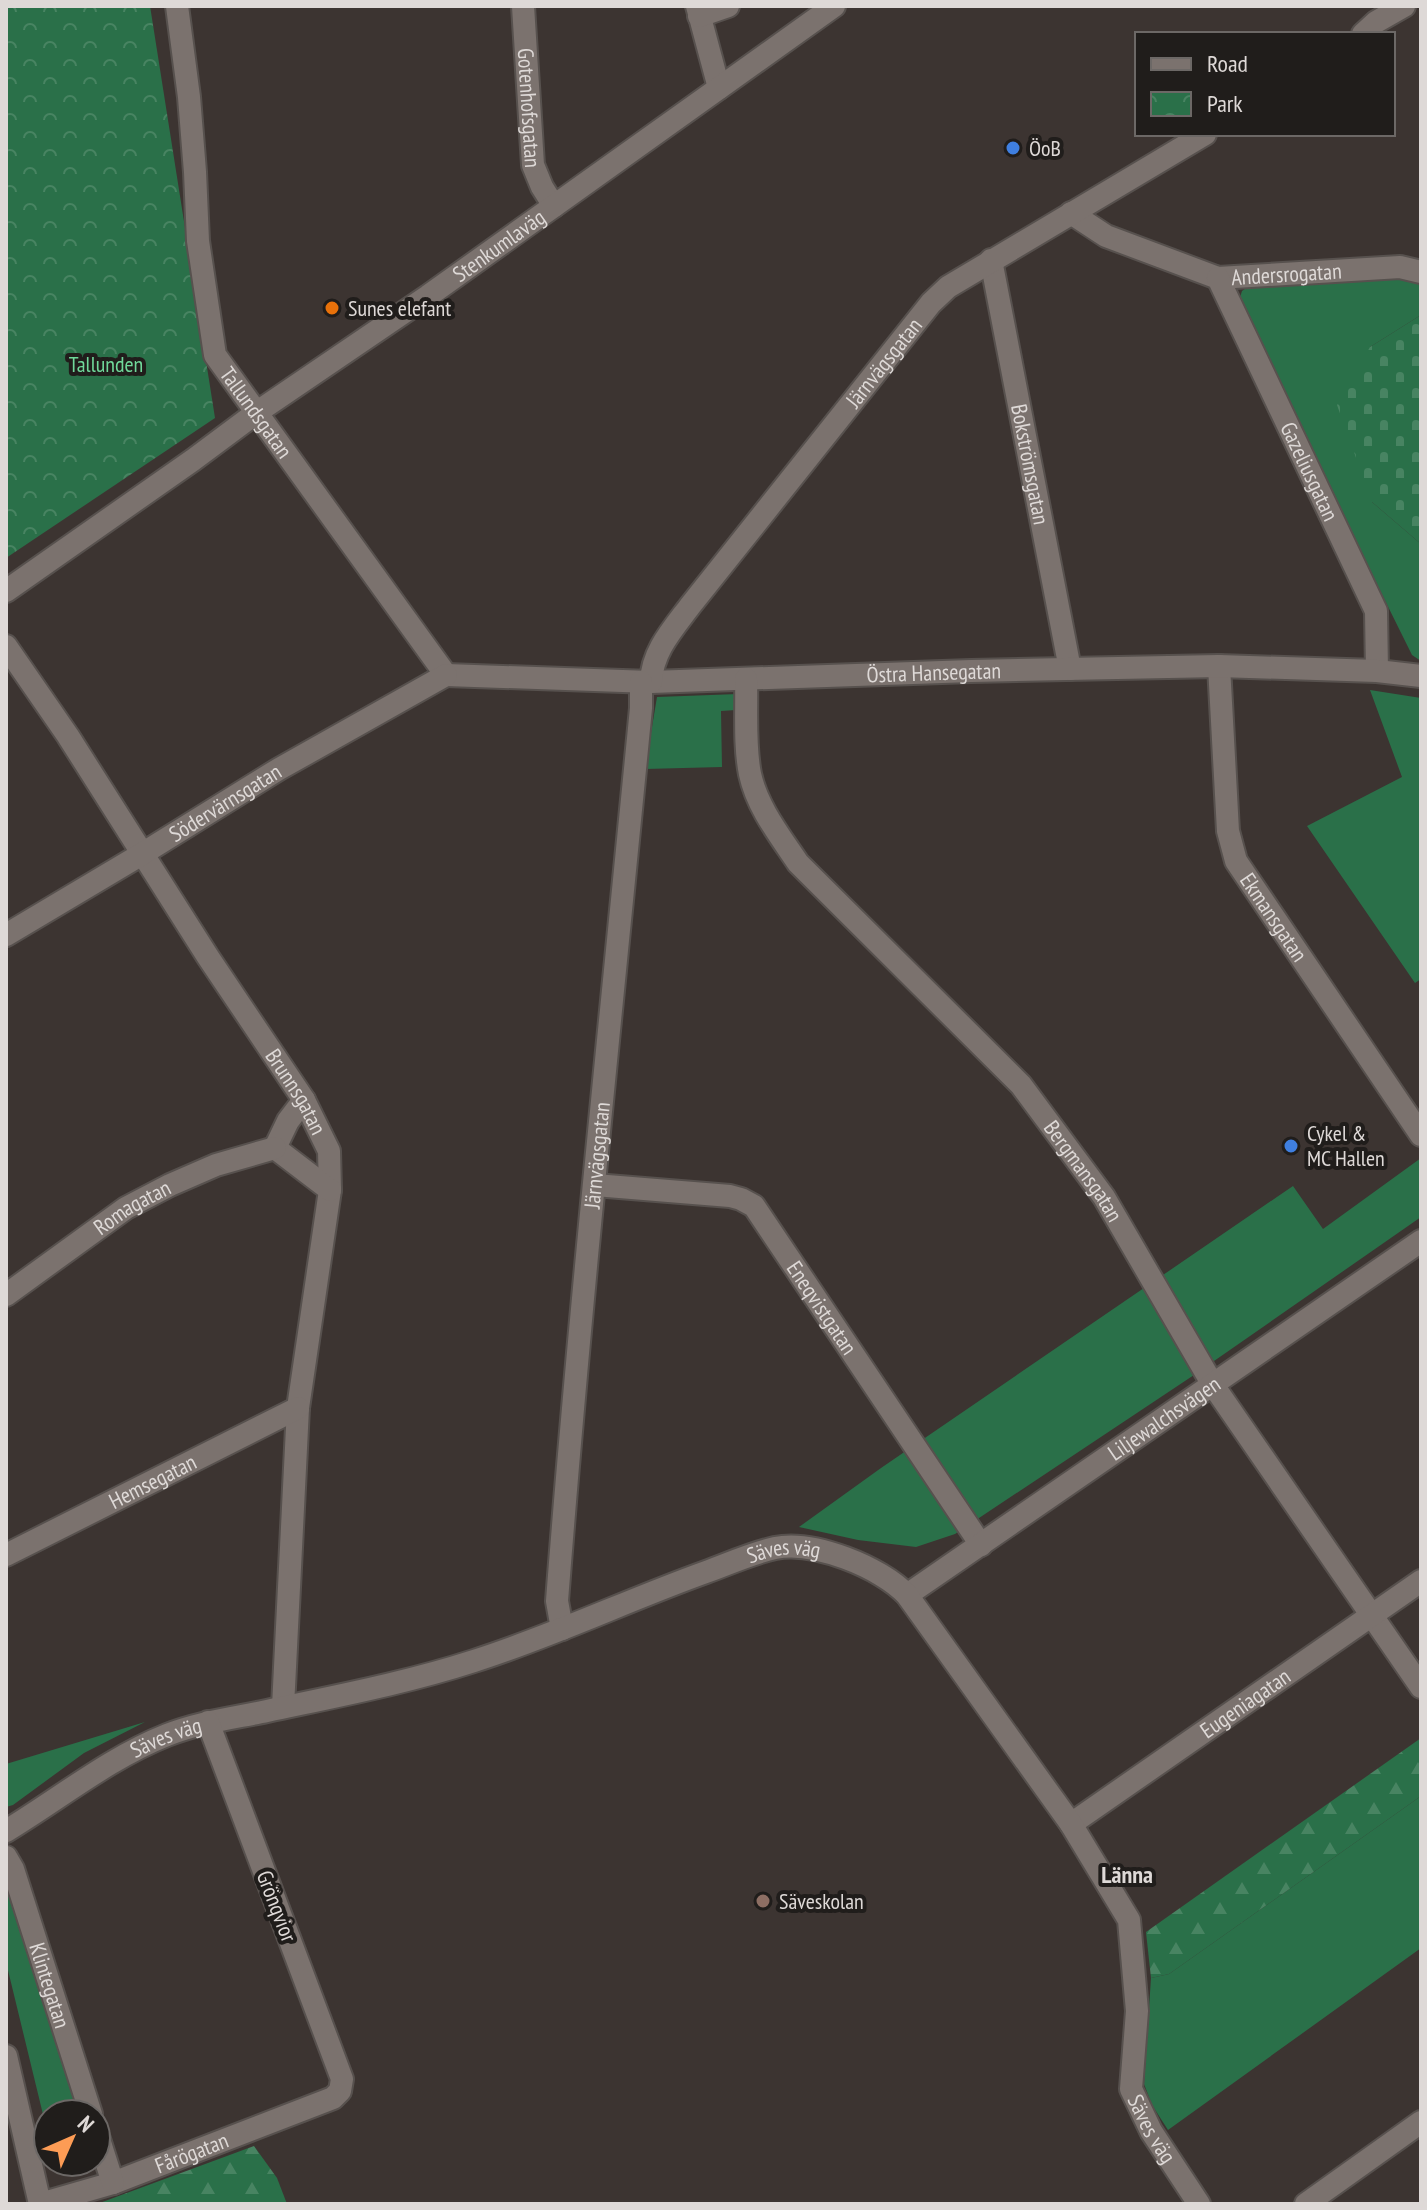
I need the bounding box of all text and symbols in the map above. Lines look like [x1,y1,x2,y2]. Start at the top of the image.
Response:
legend [1135,32,1395,136]
street label: Gotenhofsgatan [512,47,547,169]
text: Road [1207,48,1248,79]
text: Park [1207,88,1243,119]
place label: ÖoB [1029,134,1061,162]
marker: ÖoB [1004,139,1022,157]
street label: Stenkumlaväg [447,203,551,288]
street label: Andersrogatan [1230,257,1342,291]
place label: Sunes elefant [348,294,451,322]
marker: Sunes elefant [323,299,341,317]
street label: Järnvägsgatan [839,312,928,414]
park label: Tallunden [69,350,143,378]
street label: Tallundsgatan [214,361,299,464]
street label: Bokströmsgatan [1005,402,1056,527]
street label: Gazeliusgatan [1274,417,1345,525]
street label: Östra Hansegatan [866,656,1001,689]
street label: Södervärnsgatan [164,757,286,848]
street label: Ekmansgatan [1234,867,1314,967]
street label: Brunnsgatan [260,1043,333,1139]
street label: Järnvägsgatan [577,1101,616,1211]
street label: Bergmansgatan [1038,1115,1129,1227]
place label: Cykel & MC Hallen [1307,1119,1385,1172]
marker: Cykel & MC Hallen [1282,1137,1300,1155]
street label: Romagatan [88,1173,175,1241]
street label: Eneqvistgatan [781,1255,864,1360]
street label: Liljewalchsvägen [1102,1370,1226,1467]
street label: Hemsegatan [104,1448,201,1515]
street label: Säves väg [743,1533,823,1569]
street label: Eugeniagatan [1195,1662,1296,1744]
street label: Säves väg [125,1711,205,1764]
district label: Länna [1101,1859,1153,1890]
street label: Grönqvior [251,1866,303,1946]
place label: Säveskolan [779,1887,864,1915]
marker: Säveskolan [754,1892,772,1910]
street label: Klintegatan [23,1939,77,2032]
street label: Säves väg [1122,2090,1182,2169]
north arrow [32,2098,112,2178]
text: N [72,2110,100,2138]
street label: Fårögatan [151,2126,232,2179]

